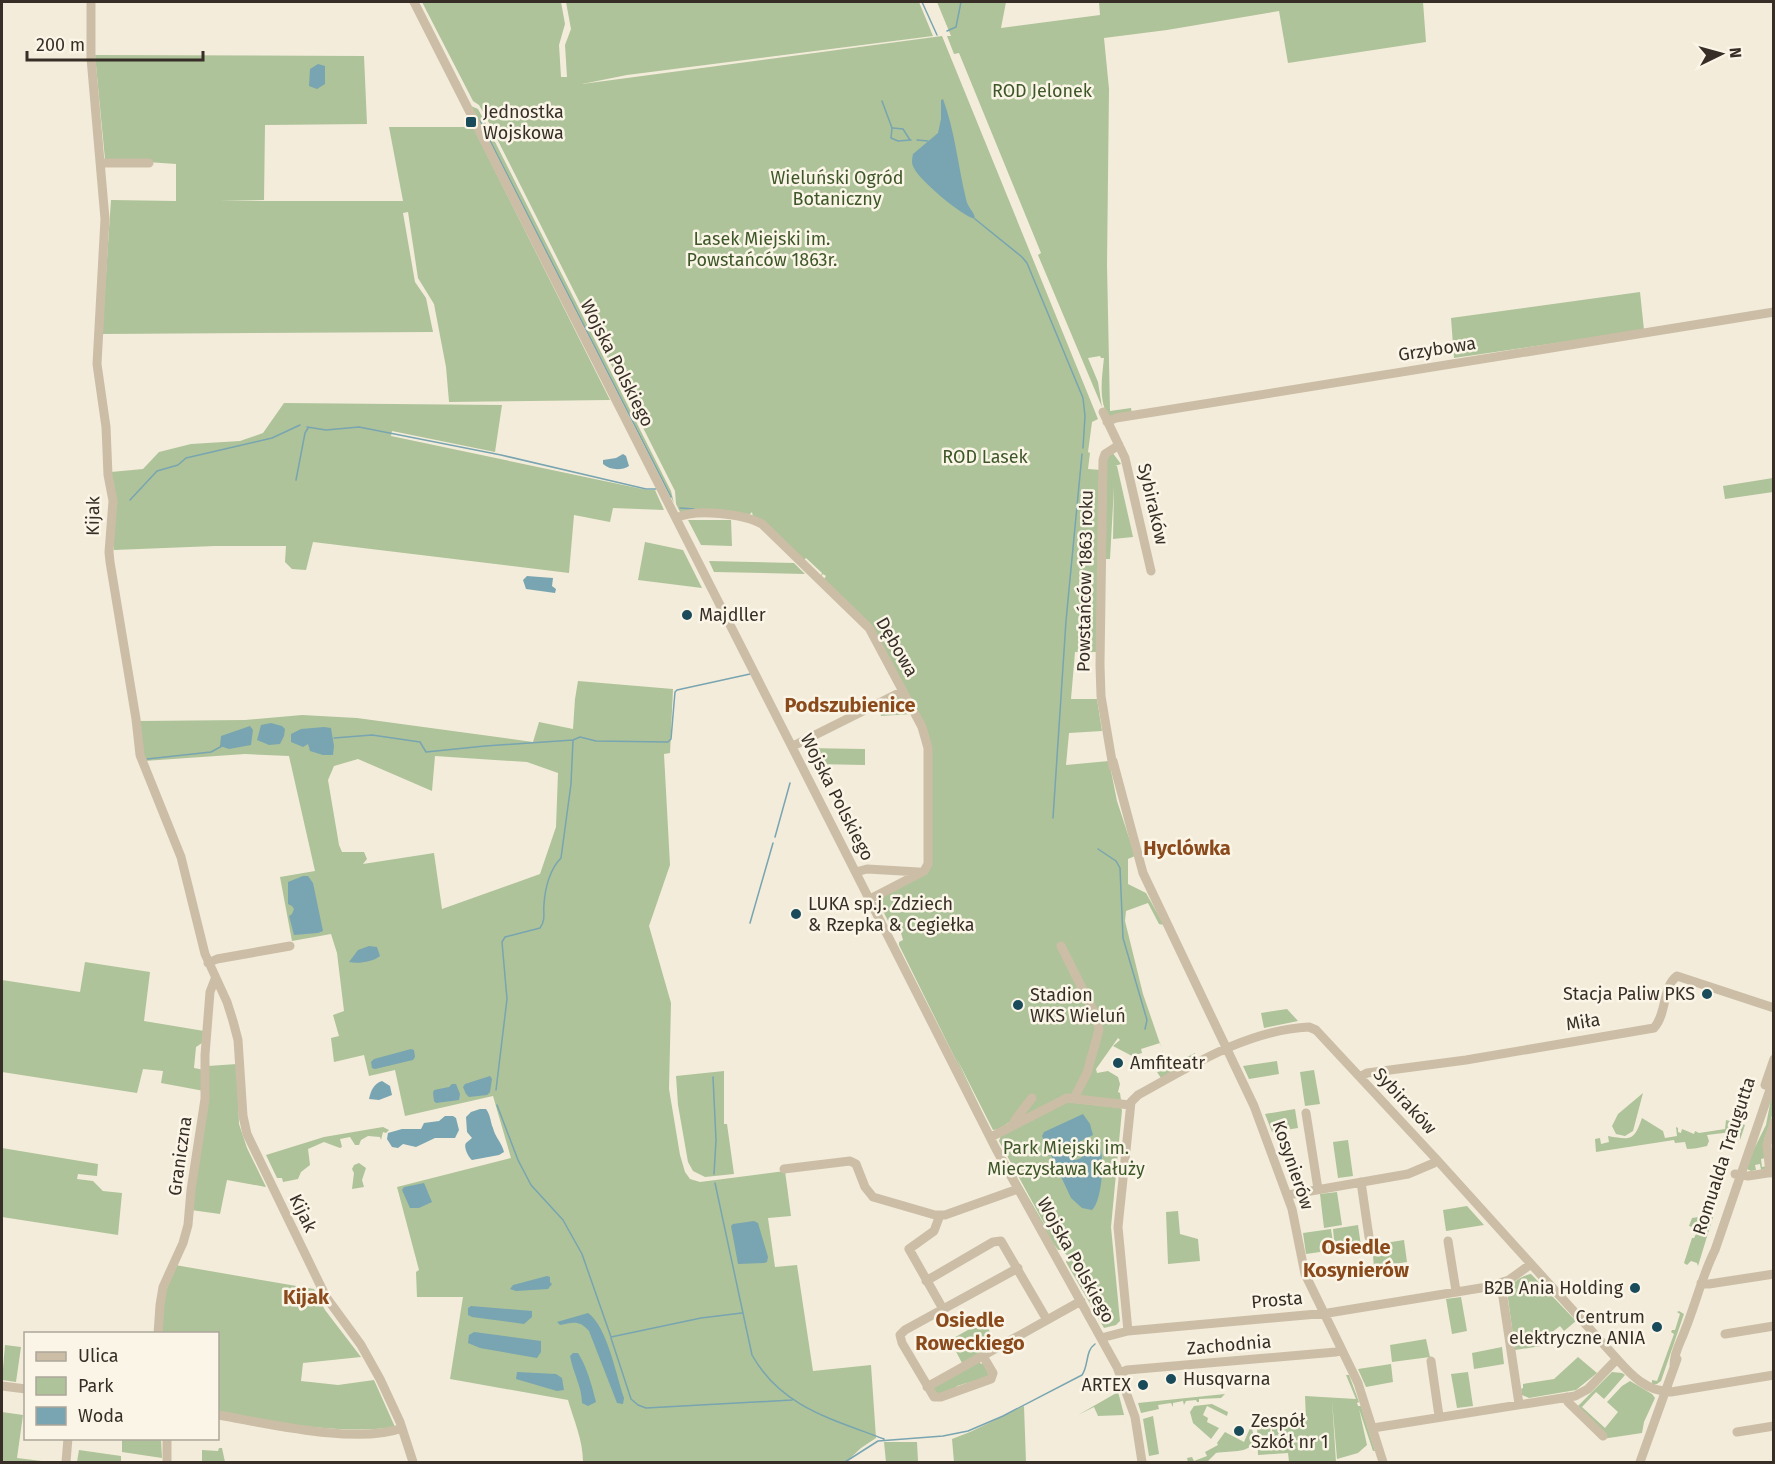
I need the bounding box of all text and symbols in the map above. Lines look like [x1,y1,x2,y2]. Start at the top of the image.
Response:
scale bar [27,24,202,62]
north arrow [1691,24,1751,84]
text: 200 m [36,34,85,56]
text: N [1726,47,1745,59]
park label: ROD Jelonek [992,80,1093,102]
place label: Jednostka Wojskowa [483,101,564,144]
marker: Jednostka Wojskowa [464,115,478,129]
park label: Wieluński Ogród Botaniczny [770,167,904,210]
park label: Lasek Miejski im. Powstańców 1863r. [687,228,837,271]
street label: Wojska Polskiego [575,296,659,430]
street label: Grzybowa [1396,332,1478,366]
park label: ROD Lasek [942,446,1028,468]
street label: Sybiraków [1133,461,1173,547]
street label: Powstańców 1863 roku [1072,490,1098,672]
street label: Kijak [82,495,104,536]
place label: Majdller [699,604,766,626]
marker: Majdller [680,608,694,622]
street label: Dębowa [871,613,923,681]
district label: Podszubienice [784,693,916,717]
street label: Wojska Polskiego [795,730,879,864]
district label: Hyclówka [1143,836,1231,860]
place label: LUKA sp.j. Zdziech & Rzepka & Cegiełka [808,893,975,936]
marker: LUKA sp.j. Zdziech & Rzepka & Cegiełka [789,907,803,921]
place label: Stacja Paliw PKS [1563,983,1695,1005]
place label: Stadion WKS Wieluń [1030,984,1126,1027]
marker: Stacja Paliw PKS [1700,987,1714,1001]
marker: Stadion WKS Wieluń [1011,998,1025,1012]
street label: Miła [1564,1008,1602,1036]
place label: Amfiteatr [1130,1052,1205,1074]
marker: Amfiteatr [1111,1056,1125,1070]
street label: Sybiraków [1369,1063,1441,1139]
street label: Romualda Traugutta [1688,1074,1760,1238]
street label: Graniczna [164,1115,196,1197]
street label: Kosynierów [1267,1117,1319,1213]
park label: Park Miejski im. Mieczysława Kałuży [987,1137,1145,1180]
street label: Kijak [284,1190,322,1236]
street label: Wojska Polskiego [1032,1193,1120,1327]
district label: Osiedle Kosynierów [1303,1235,1409,1282]
place label: B2B Ania Holding [1484,1277,1624,1299]
marker: B2B Ania Holding [1628,1281,1642,1295]
district label: Kijak [283,1285,330,1309]
street label: Prosta [1250,1287,1304,1313]
place label: Centrum elektryczne ANIA [1509,1306,1646,1349]
district label: Osiedle Roweckiego [915,1308,1025,1355]
marker: Centrum elektryczne ANIA [1650,1320,1664,1334]
street label: Zachodnia [1186,1330,1272,1360]
legend [24,1332,219,1440]
text: Ulica [78,1345,118,1367]
place label: Husqvarna [1183,1368,1271,1390]
marker: Husqvarna [1164,1372,1178,1386]
place label: ARTEX [1082,1374,1131,1396]
text: Park [78,1375,114,1397]
marker: ARTEX [1136,1378,1150,1392]
text: Woda [78,1405,124,1427]
place label: Zespół Szkół nr 1 [1251,1410,1329,1453]
marker: Zespół Szkół nr 1 [1232,1424,1246,1438]

